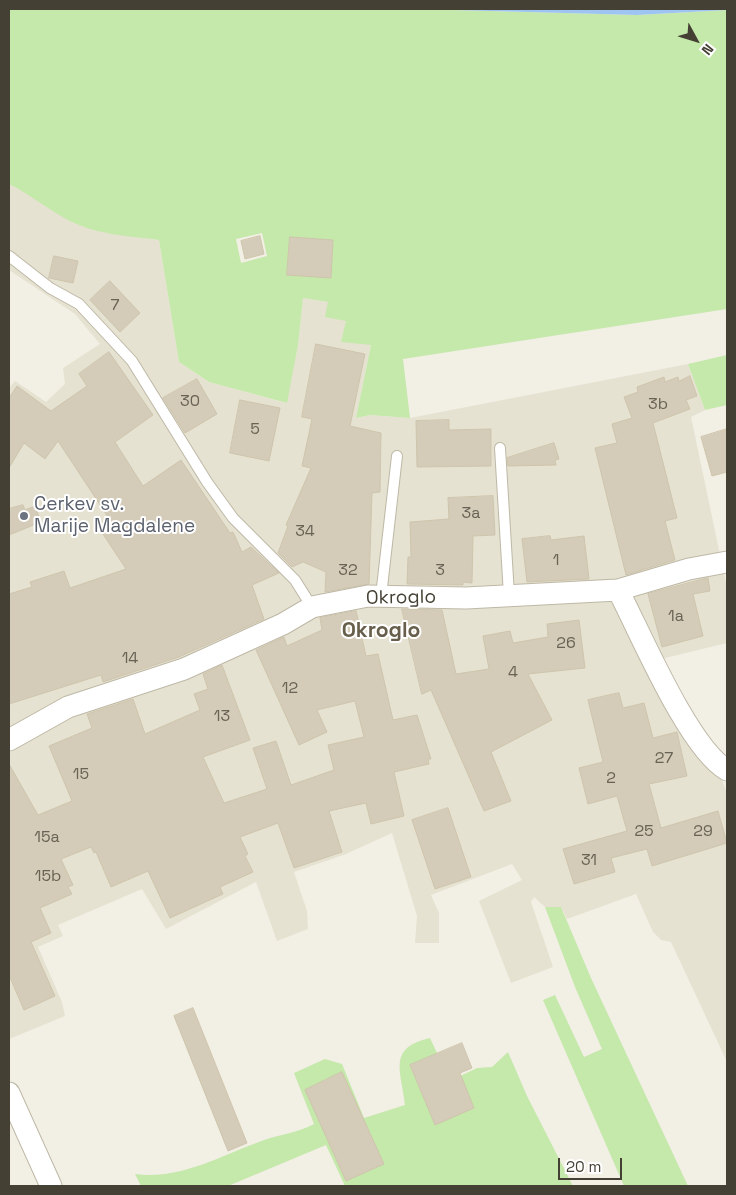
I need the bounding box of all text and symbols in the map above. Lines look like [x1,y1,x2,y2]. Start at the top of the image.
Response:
north arrow [671,15,721,65]
text: N [698,40,718,59]
house number: 7 [110,296,120,316]
house number: 30 [180,392,200,412]
house number: 3b [648,395,668,415]
house number: 5 [250,420,260,440]
place label: Cerkev sv. Marije Magdalene [34,494,195,538]
house number: 3a [462,504,480,524]
marker: Cerkev sv. Marije Magdalene [18,510,30,522]
house number: 34 [295,522,315,542]
house number: 1 [553,551,559,571]
house number: 32 [338,561,358,581]
house number: 3 [435,561,445,581]
street label: Okroglo [366,586,436,610]
house number: 1a [668,607,684,627]
district label: Okroglo [342,618,420,644]
house number: 26 [556,634,576,654]
house number: 14 [122,649,138,669]
house number: 4 [508,663,518,683]
house number: 12 [282,679,298,699]
house number: 13 [214,707,230,727]
house number: 27 [655,749,673,769]
house number: 15 [73,765,89,785]
house number: 2 [606,769,616,789]
house number: 25 [634,822,654,842]
house number: 29 [693,822,713,842]
house number: 15a [34,828,60,848]
house number: 31 [581,851,597,871]
house number: 15b [35,867,61,887]
scale bar [561,1148,625,1180]
text: 20 m [566,1157,601,1176]

